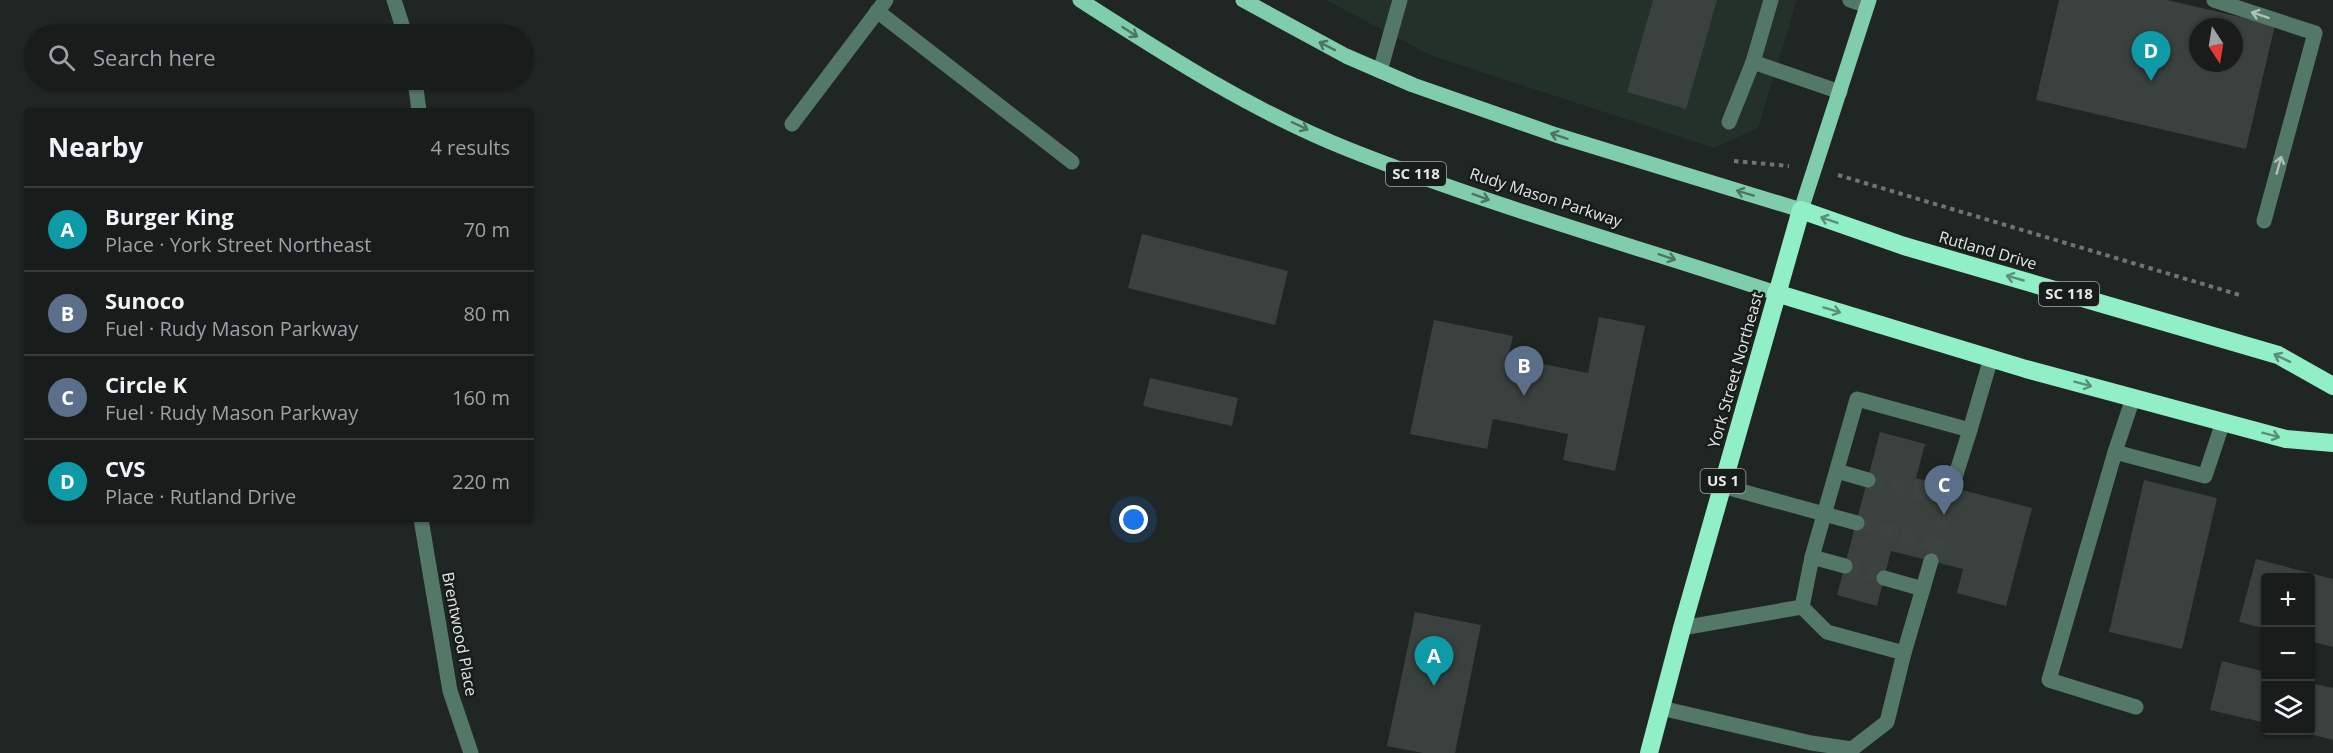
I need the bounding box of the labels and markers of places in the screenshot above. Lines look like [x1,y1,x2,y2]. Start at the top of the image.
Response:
pin: D [2132,32,2170,81]
pin: B [1504,346,1544,396]
pin: C [1924,466,1964,515]
pin: A [1414,636,1454,686]

